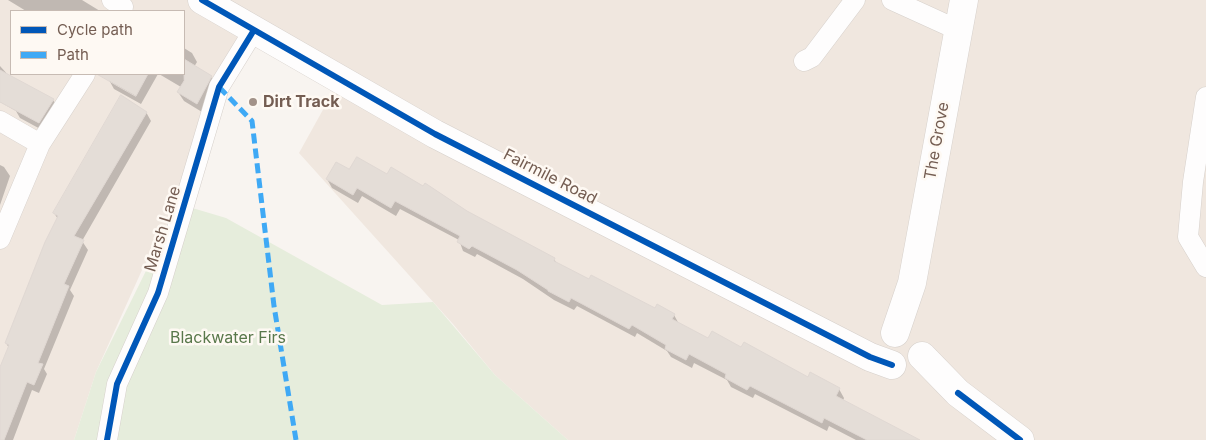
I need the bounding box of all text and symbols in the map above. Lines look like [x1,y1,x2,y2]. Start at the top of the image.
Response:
legend [10,10,185,75]
text: Cycle path [57,20,133,39]
text: Path [57,45,89,64]
place label: Dirt Track [263,92,339,112]
marker: Dirt Track [247,96,259,108]
street label: The Grove [921,101,953,181]
street label: Fairmile Road [500,145,600,209]
street label: Marsh Lane [141,184,185,274]
park label: Blackwater Firs [170,328,286,348]

